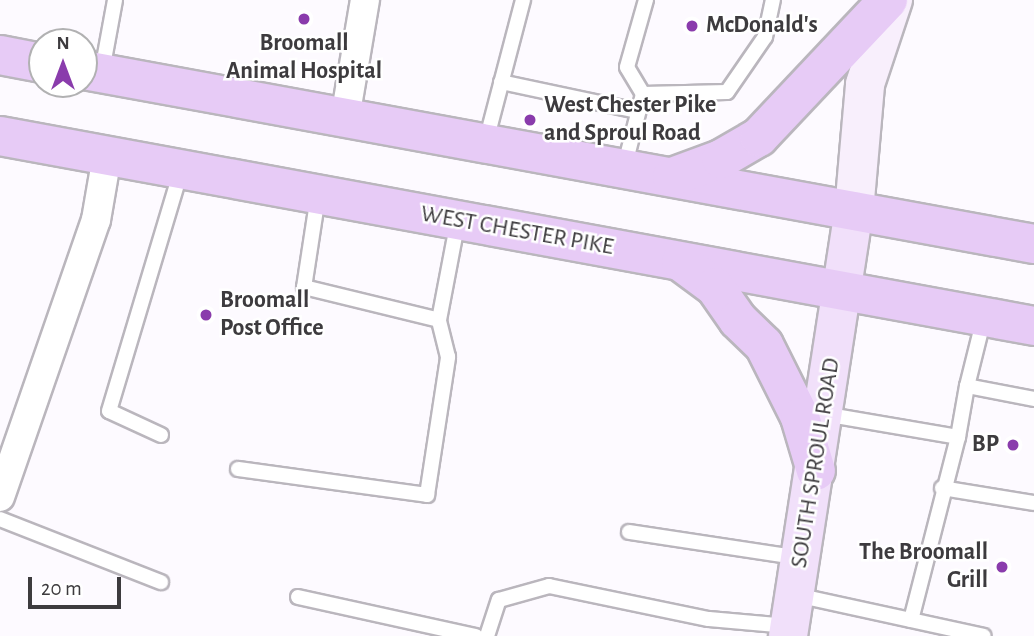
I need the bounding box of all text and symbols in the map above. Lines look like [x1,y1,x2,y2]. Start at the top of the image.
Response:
marker: Broomall Animal Hospital [296,11,312,27]
place label: McDonald's [706,12,818,40]
marker: McDonald's [684,18,700,34]
north arrow [28,28,98,98]
place label: Broomall Animal Hospital [226,30,382,86]
text: N [56,34,70,53]
place label: West Chester Pike and Sproul Road [544,92,716,148]
marker: West Chester Pike and Sproul Road [522,112,538,128]
street label: WEST CHESTER PIKE [418,200,616,262]
place label: Broomall Post Office [220,287,323,343]
marker: Broomall Post Office [198,307,214,323]
street label: SOUTH SPROUL ROAD [785,356,847,570]
place label: BP [972,431,999,459]
marker: BP [1005,437,1021,453]
place label: The Broomall Grill [859,539,988,595]
marker: The Broomall Grill [994,559,1010,575]
scale bar [32,562,124,606]
text: 20 m [41,578,82,599]

